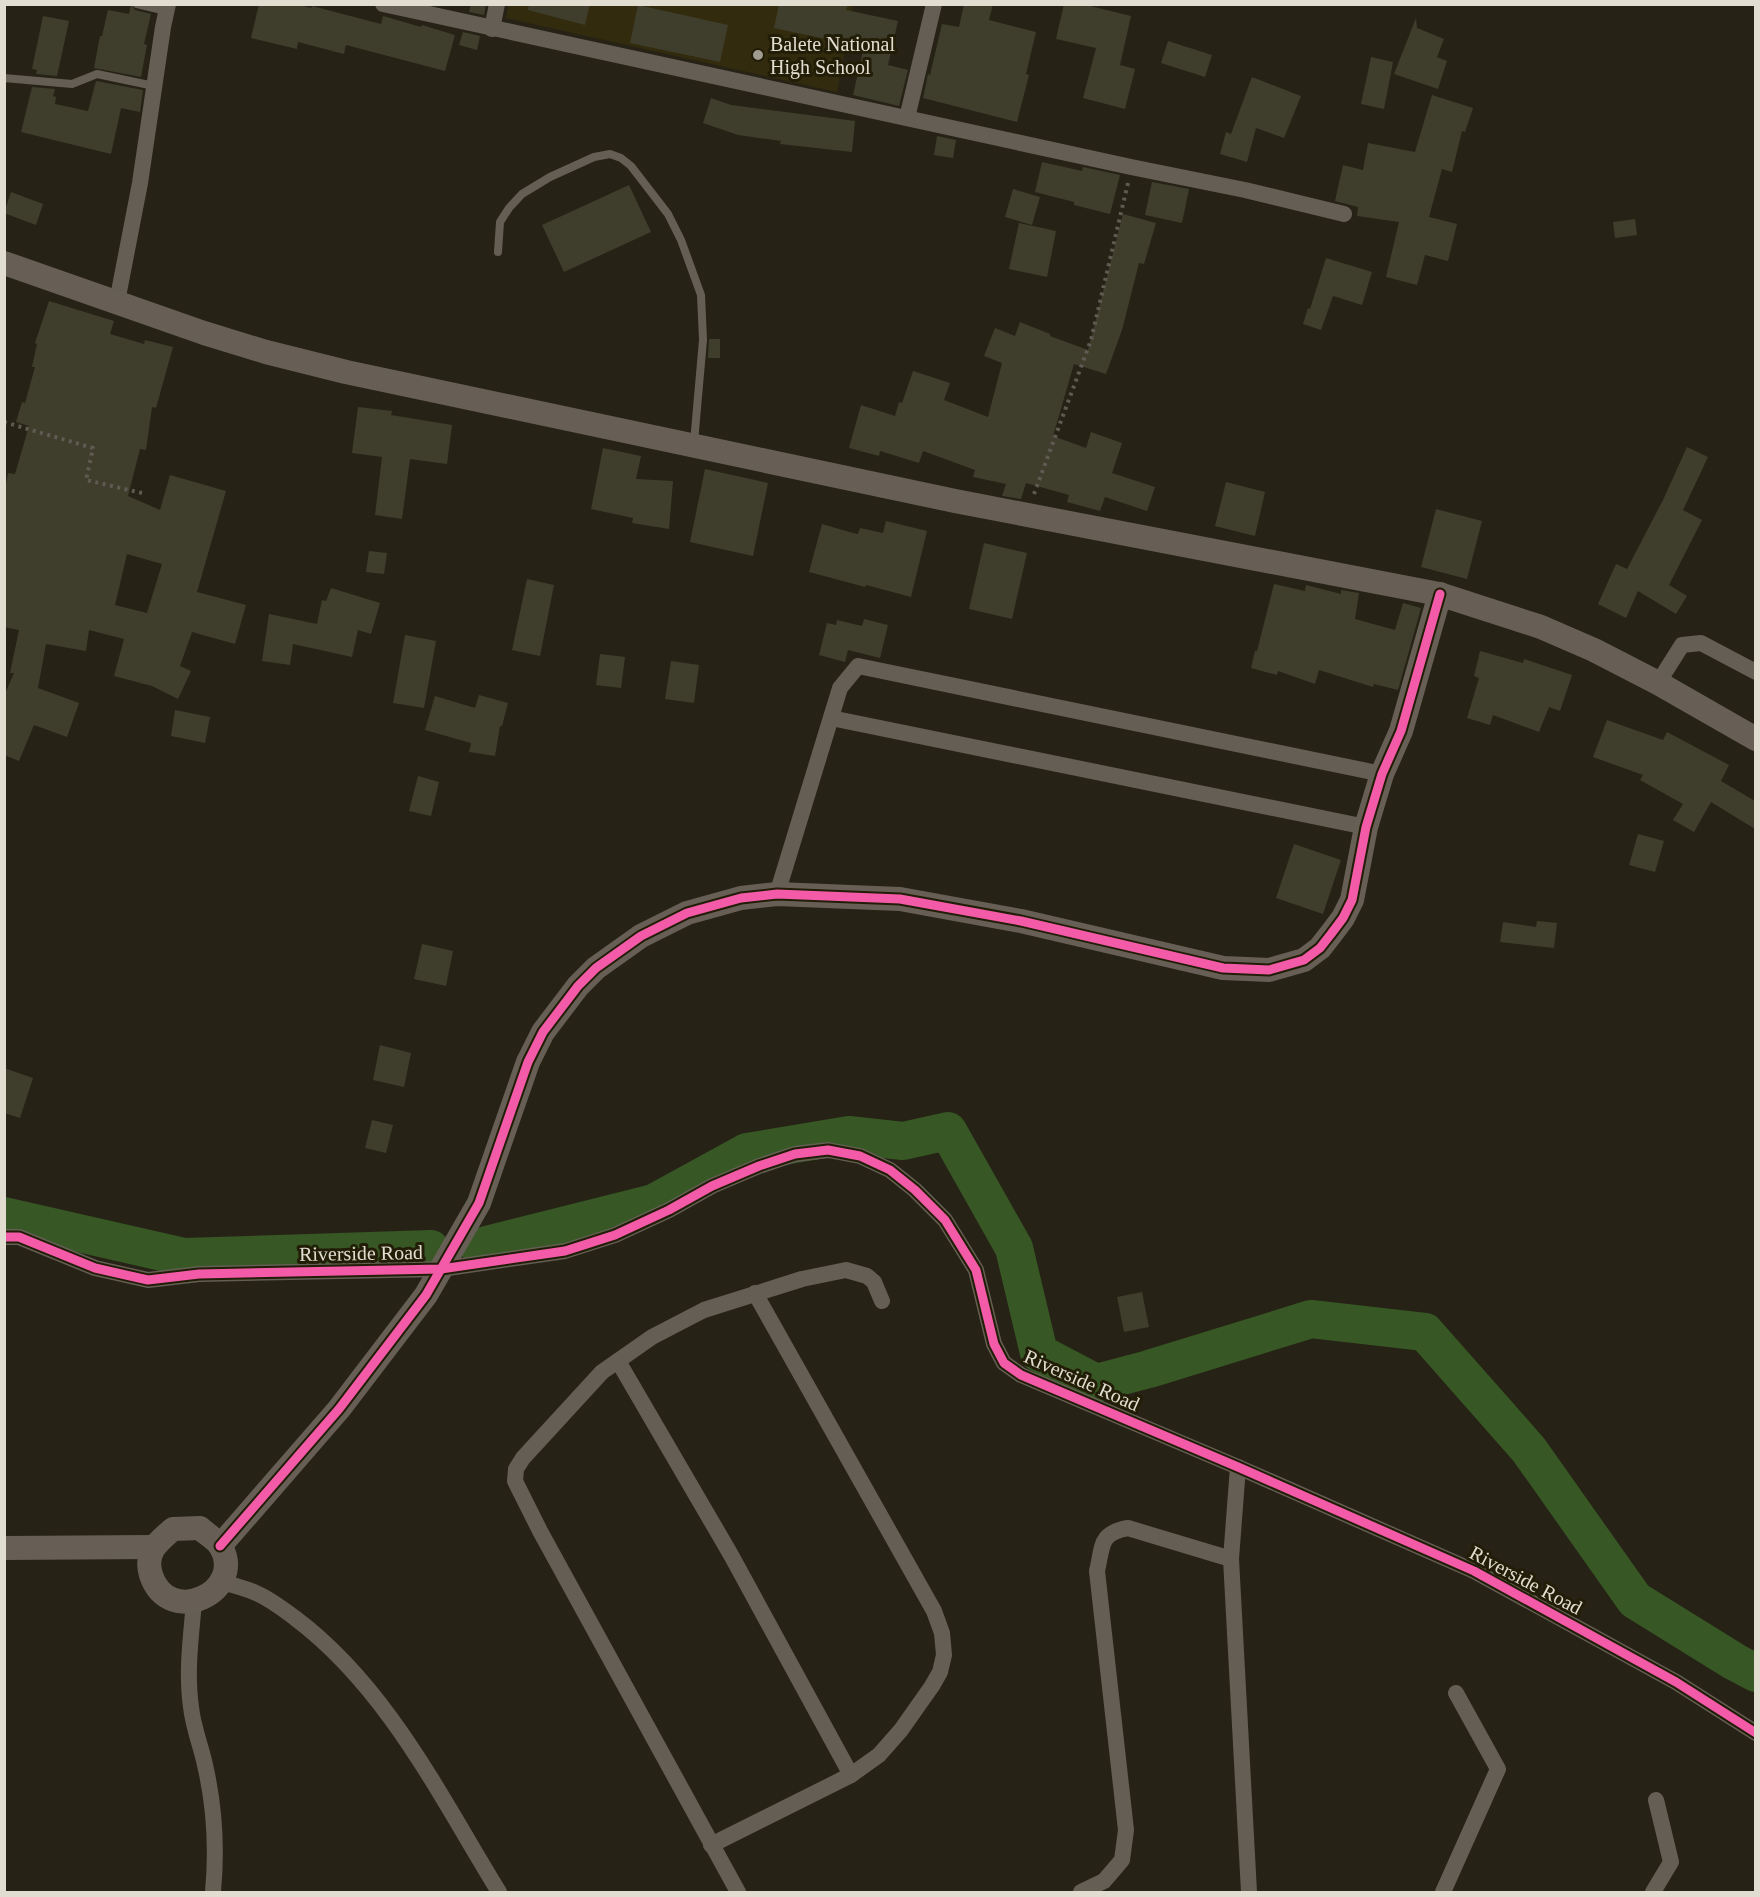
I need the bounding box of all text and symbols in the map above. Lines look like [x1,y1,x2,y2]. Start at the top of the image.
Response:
place label: Balete National High School [770,33,895,79]
marker: Balete National High School [751,48,765,62]
street label: Riverside Road [299,1241,423,1265]
street label: Riverside Road [1021,1345,1143,1415]
street label: Riverside Road [1466,1541,1586,1619]

